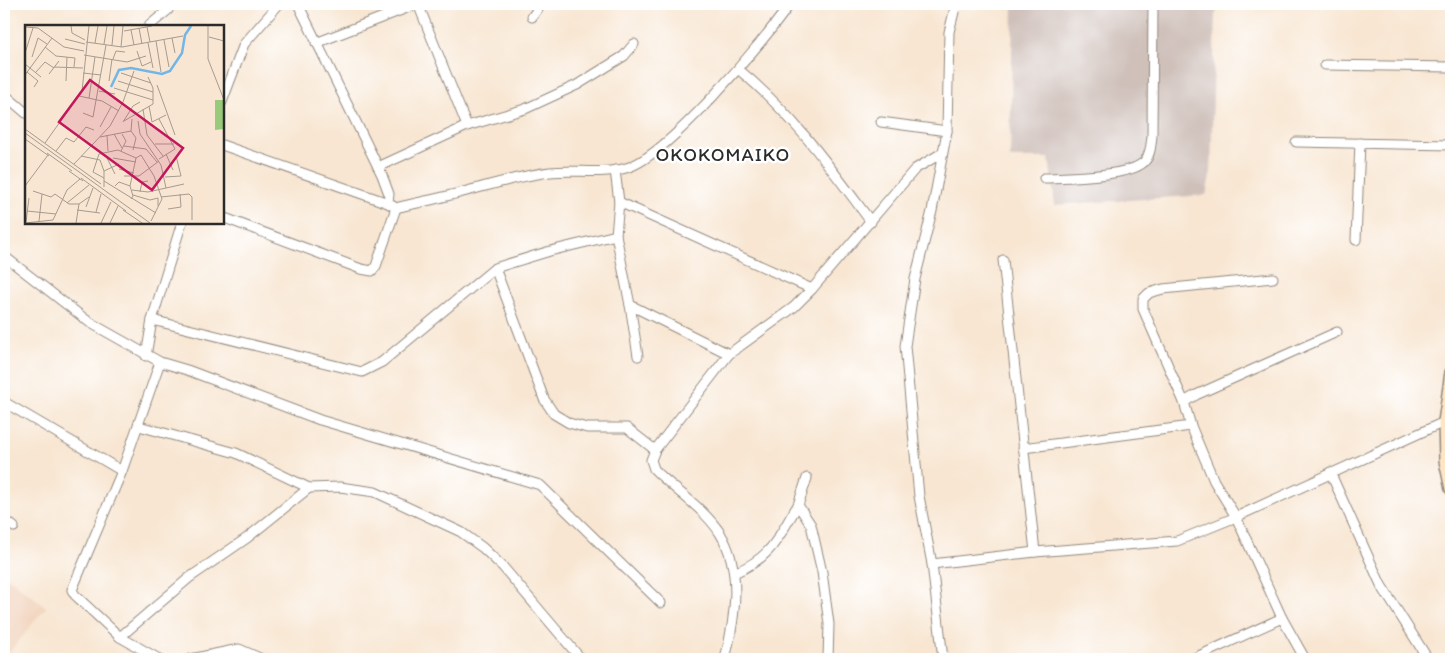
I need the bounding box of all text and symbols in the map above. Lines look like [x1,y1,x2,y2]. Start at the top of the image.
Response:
inset map [25,25,224,224]
district label: OKOKOMAIKO [656,143,790,166]

